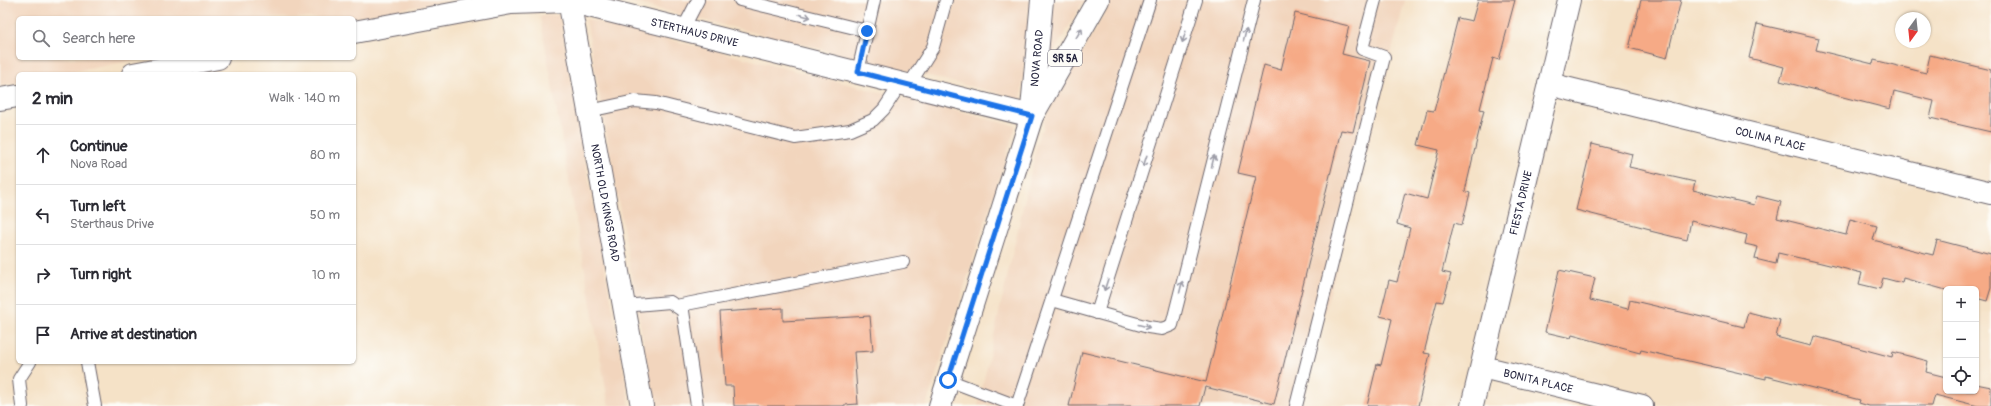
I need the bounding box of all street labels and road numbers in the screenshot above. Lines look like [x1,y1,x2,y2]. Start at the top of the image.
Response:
street label: STERTHAUS DRIVE [649,16,740,50]
street label: NOVA ROAD [1028,29,1046,87]
road number: SR 5A [1048,50,1082,66]
street label: COLINA PLACE [1734,124,1807,154]
street label: NORTH OLD KINGS ROAD [588,143,622,263]
street label: FIESTA DRIVE [1507,169,1535,236]
street label: BONITA PLACE [1502,366,1575,396]

